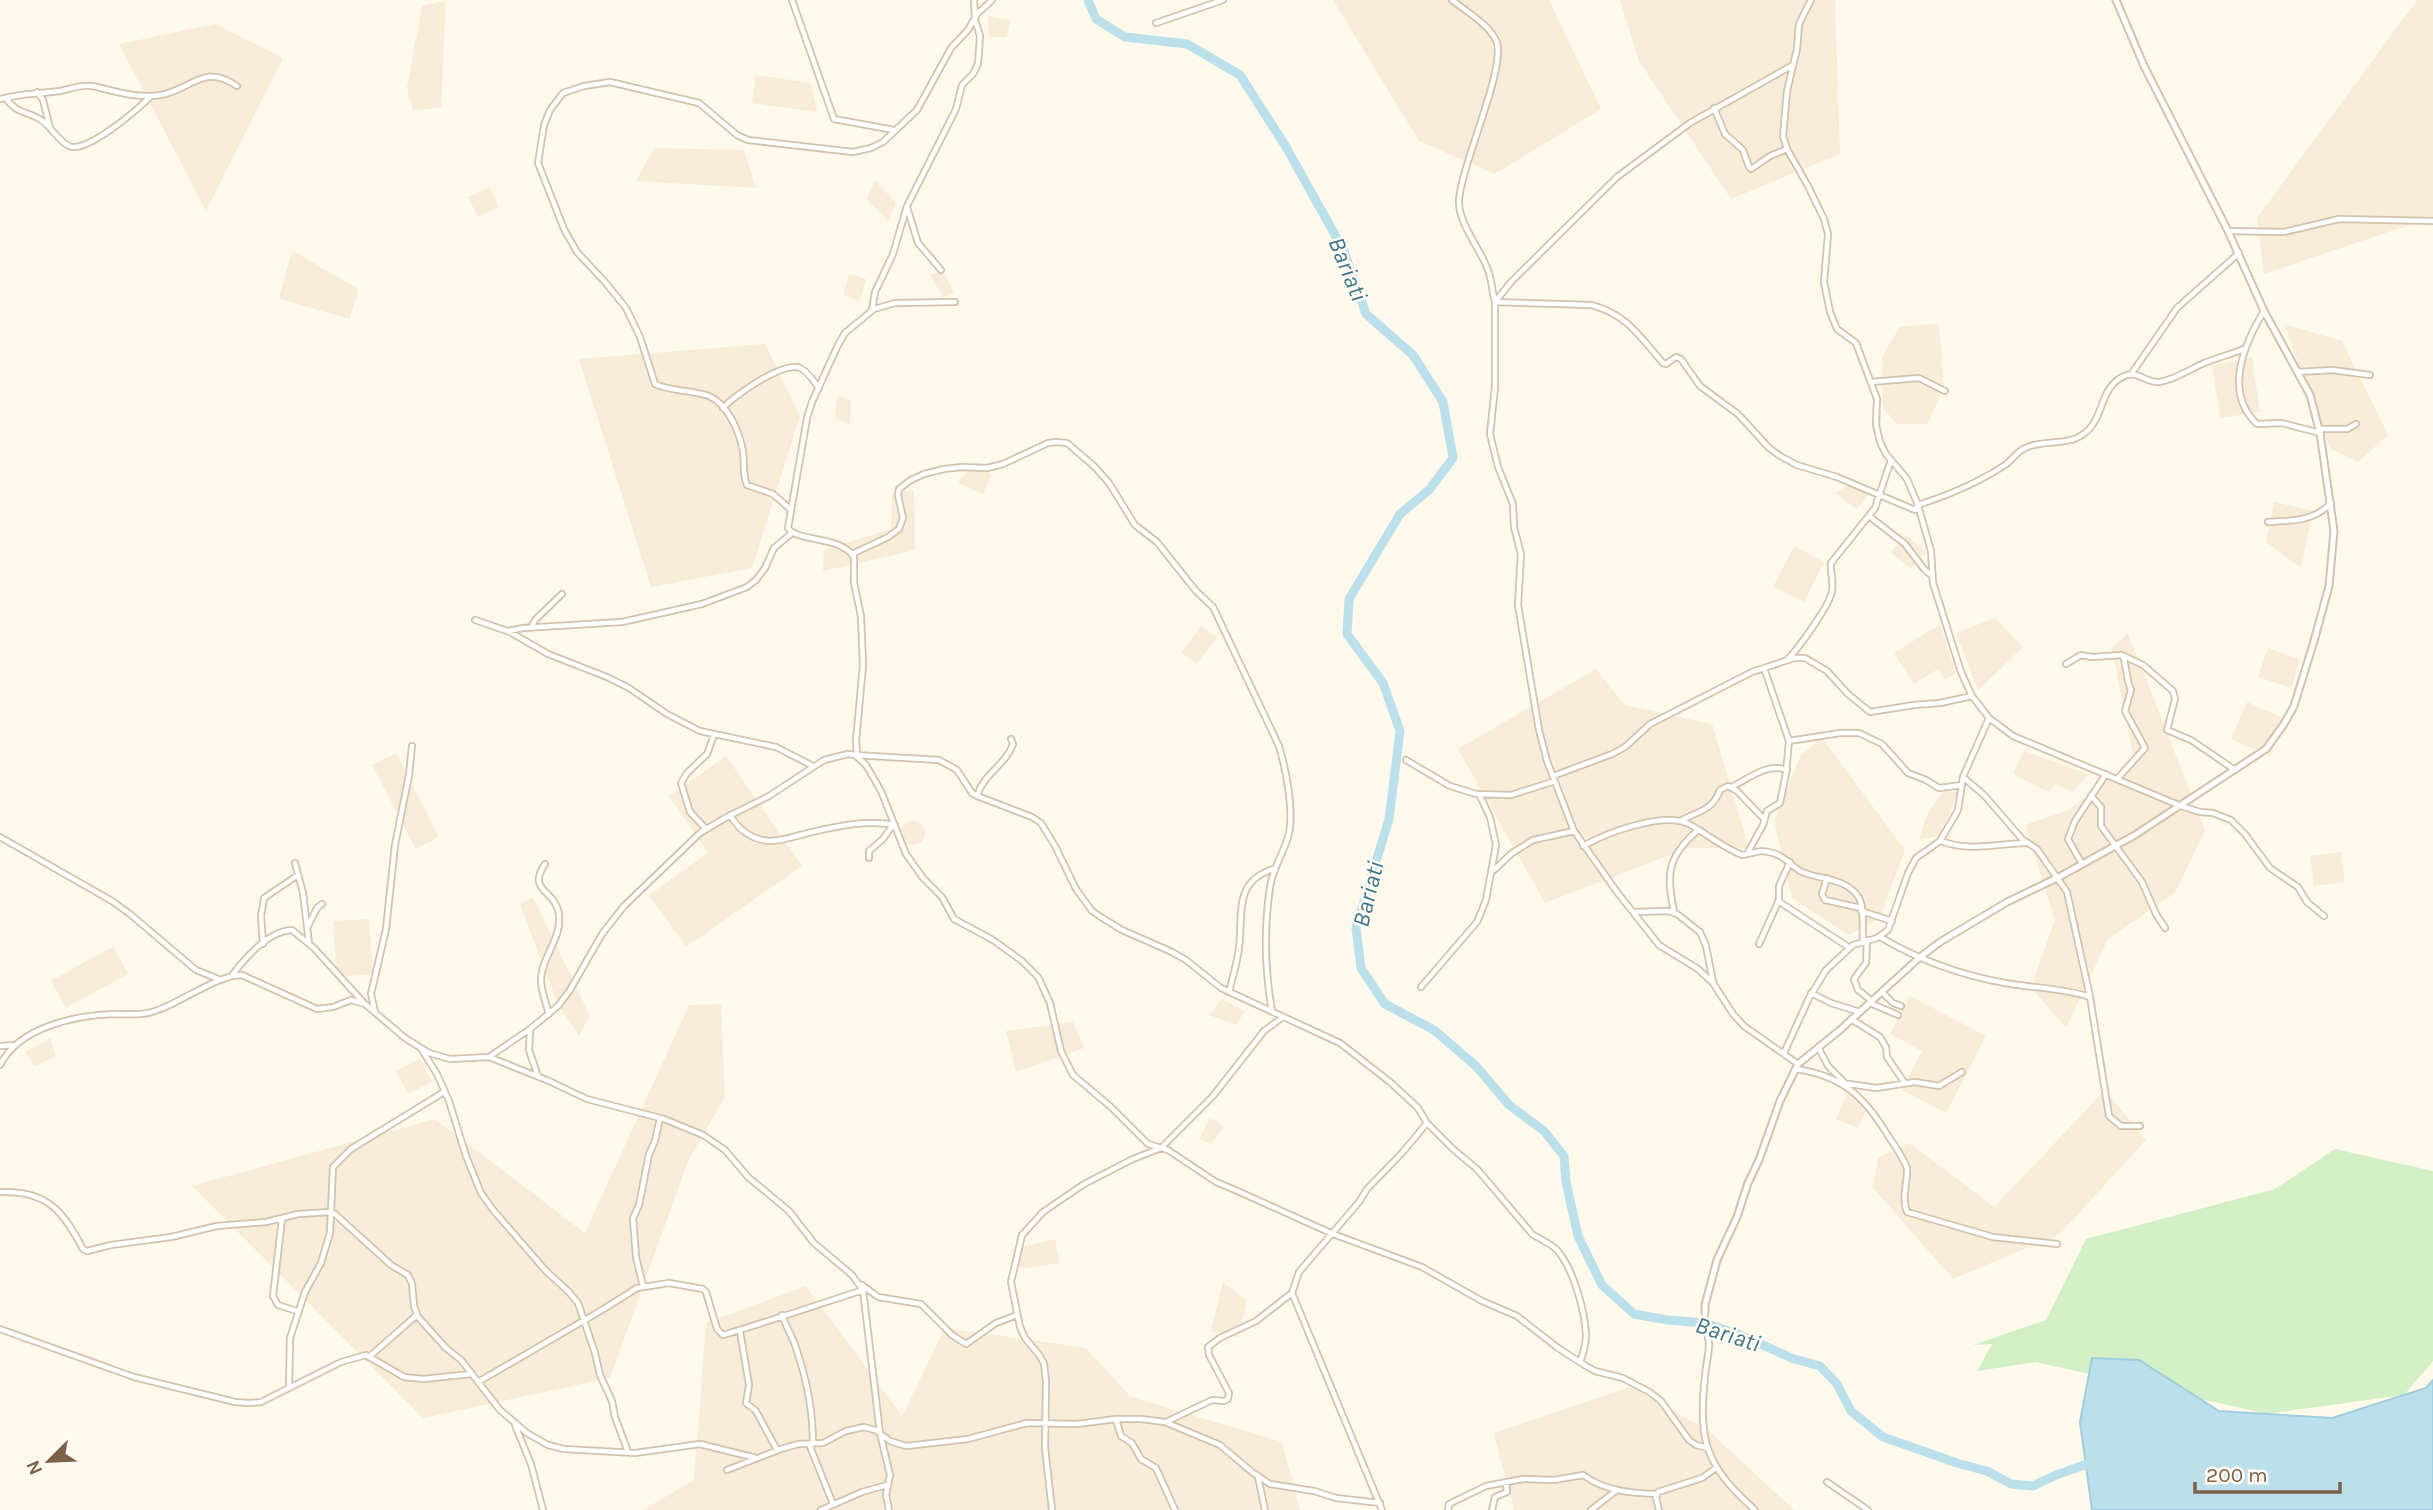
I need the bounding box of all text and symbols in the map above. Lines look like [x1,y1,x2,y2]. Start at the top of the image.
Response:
water label: Bariati [1322,233,1374,305]
water label: Bariati [1346,858,1390,930]
water label: Bariati [1692,1310,1764,1358]
north arrow [14,1426,84,1496]
scale bar [2195,1450,2340,1494]
text: N [22,1457,47,1478]
text: 200 m [2206,1463,2268,1487]

